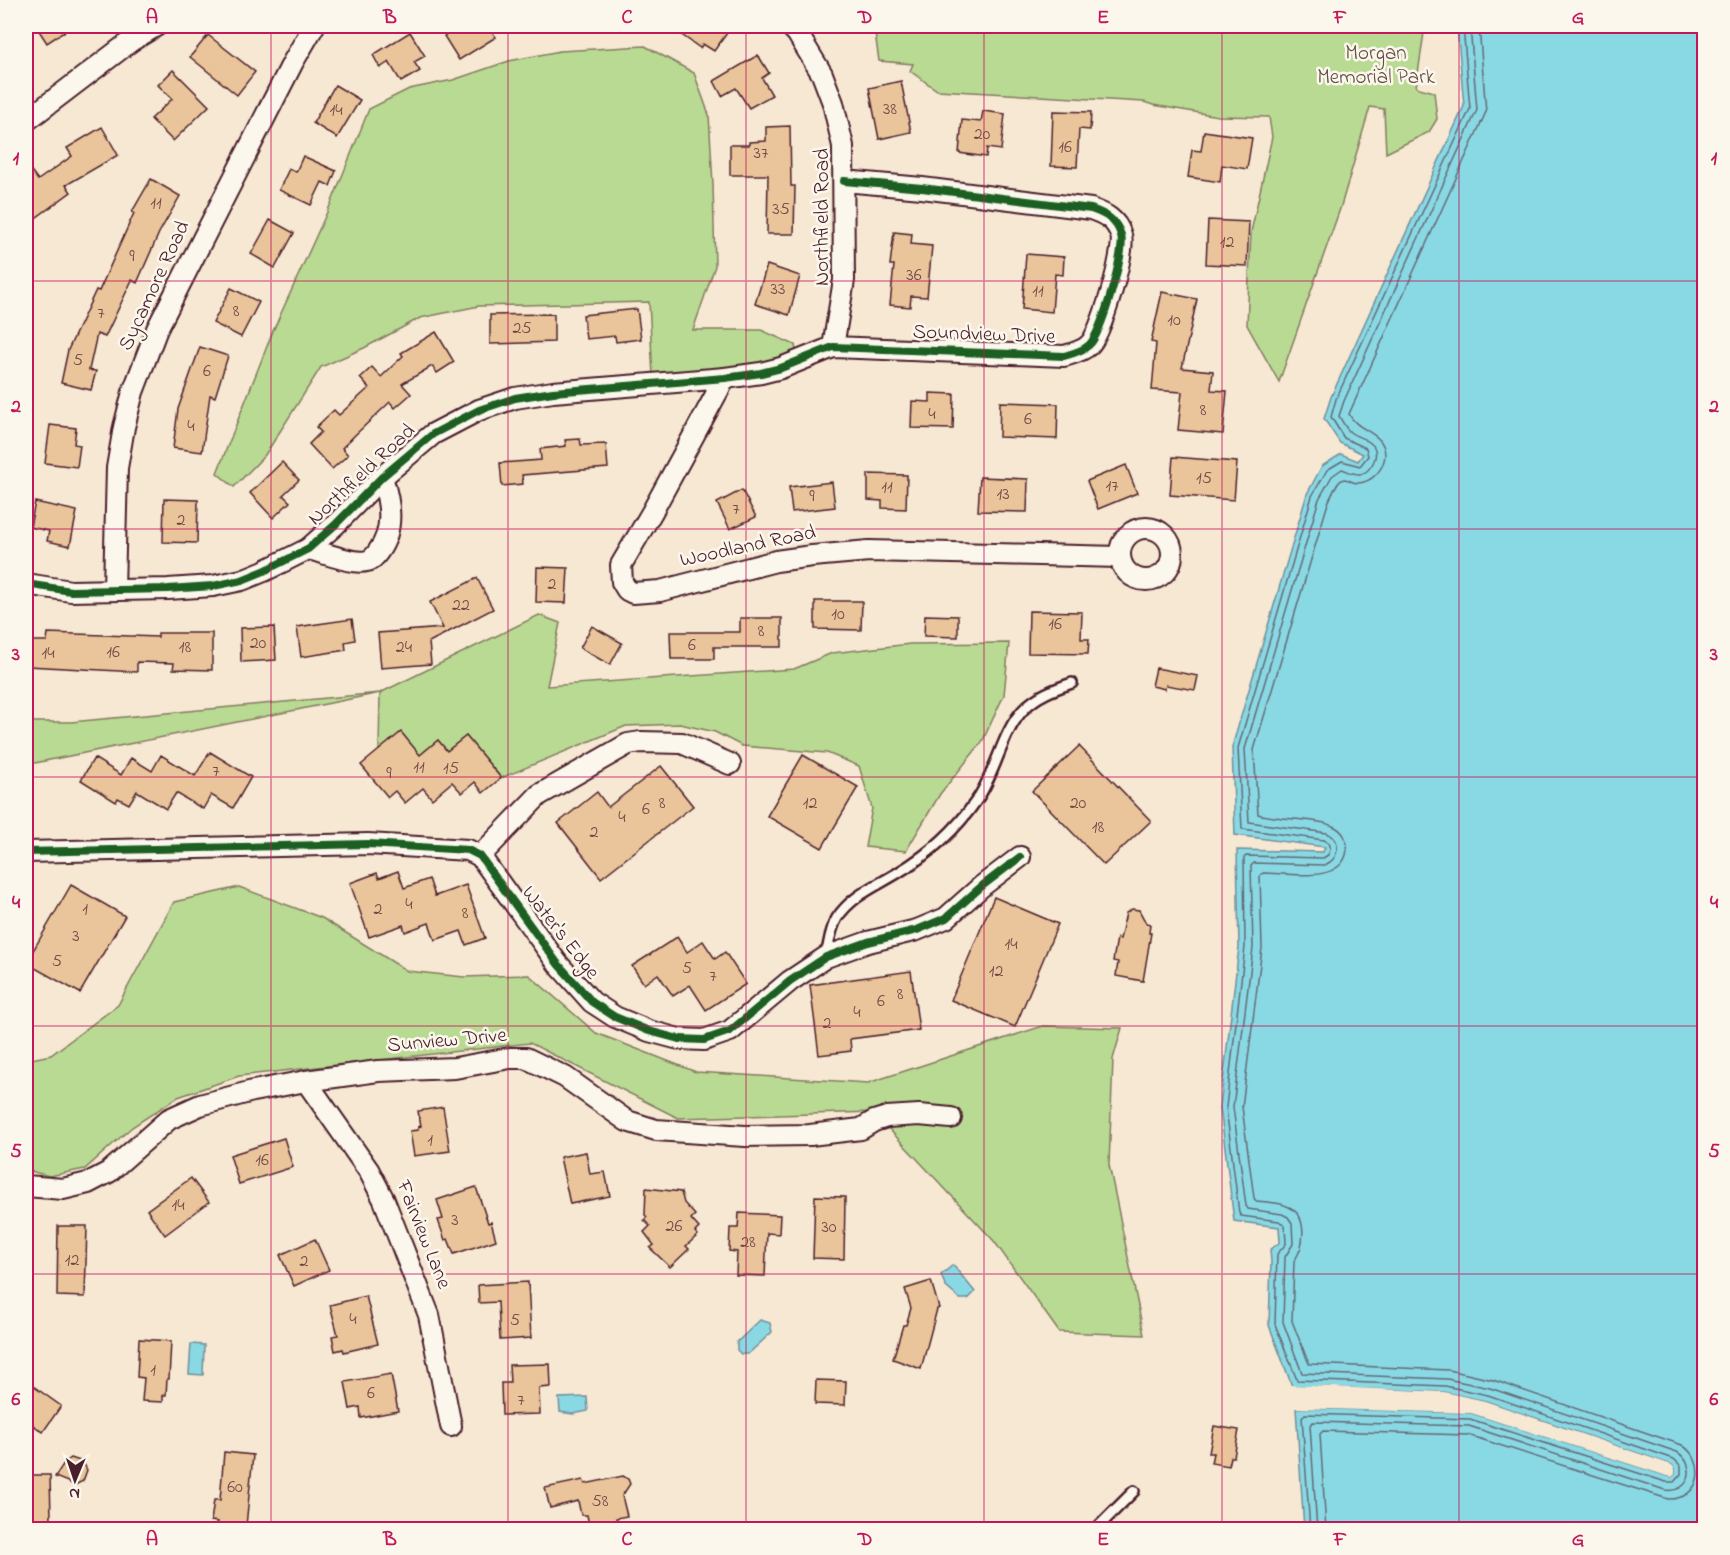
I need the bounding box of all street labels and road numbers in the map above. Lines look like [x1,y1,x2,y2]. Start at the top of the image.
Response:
street label: Northfield Road [808,148,838,286]
street label: Sycamore Road [112,216,200,357]
street label: Soundview Drive [912,318,1056,353]
street label: Northfield Road [301,417,423,533]
street label: Woodland Road [677,518,819,576]
street label: Water's Edge [512,880,607,988]
street label: Sunview Drive [386,1021,509,1061]
street label: Fairview Lane [387,1175,459,1294]

